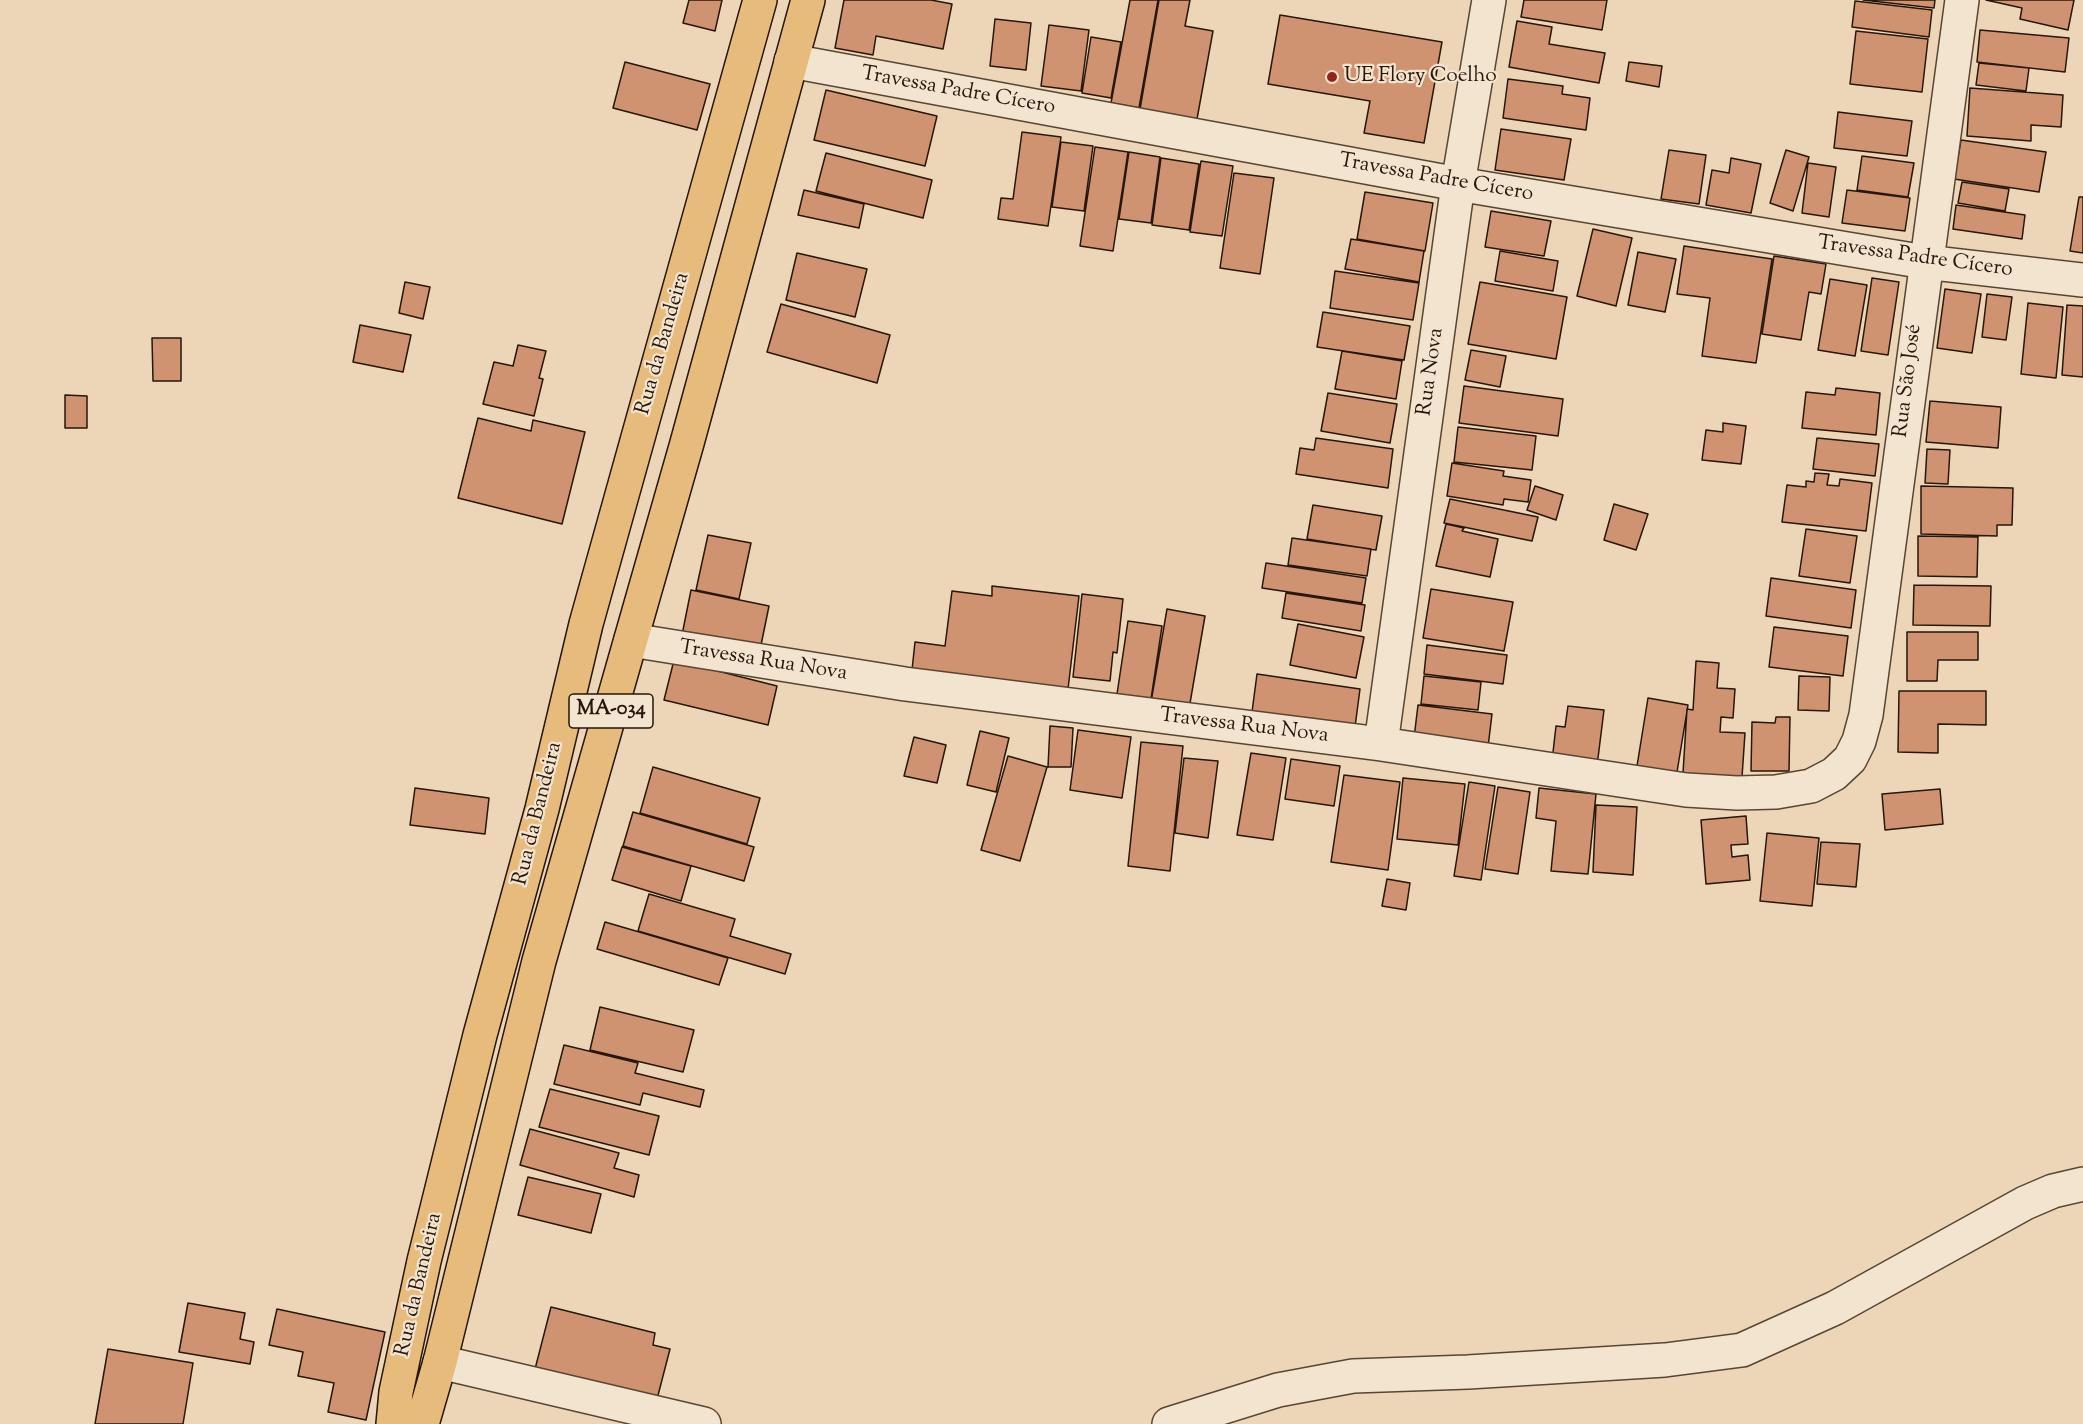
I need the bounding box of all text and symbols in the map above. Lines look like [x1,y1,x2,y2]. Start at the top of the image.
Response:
street label: Travessa Padre Cícero [859,62,1057,122]
place label: UE Flory Coelho [1344,64,1497,90]
marker: UE Flory Coelho [1325,70,1339,84]
street label: Travessa Padre Cícero [1337,149,1535,209]
street label: Travessa Padre Cícero [1816,232,2014,284]
street label: Rua da Bandeira [632,270,696,418]
street label: Rua São José [1890,323,1928,439]
street label: Rua Nova [1413,326,1451,418]
street label: Travessa Rua Nova [677,636,849,688]
road number: MA-034 [569,694,653,728]
street label: Travessa Rua Nova [1158,704,1330,750]
street label: Rua da Bandeira [509,740,569,888]
street label: Rua da Bandeira [391,1211,449,1359]

